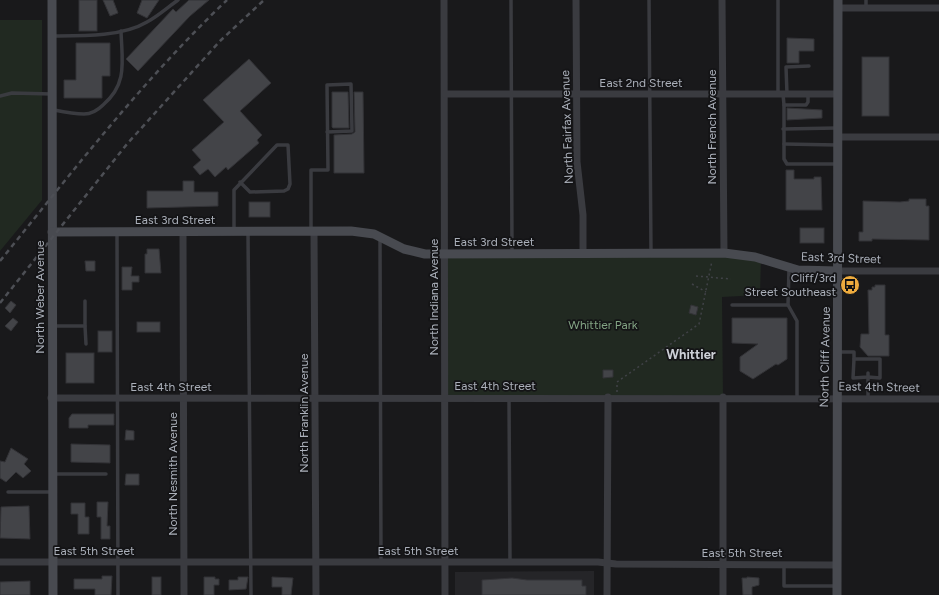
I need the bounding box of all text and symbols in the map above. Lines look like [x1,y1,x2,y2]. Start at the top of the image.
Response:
street label: North French Avenue [705,69,719,184]
street label: North Fairfax Avenue [558,70,576,184]
street label: East 2nd Street [599,76,683,90]
street label: East 3rd Street [135,213,216,227]
street label: East 3rd Street [454,235,535,249]
street label: North Indiana Avenue [427,238,441,355]
street label: North Weber Avenue [33,240,47,354]
street label: East 3rd Street [801,250,882,266]
place label: Cliff/3rd Street Southeast [744,271,836,299]
bus stop icon: Cliff/3rd Street Southeast [839,274,861,296]
street label: North Cliff Avenue [817,306,833,408]
park label: Whittier Park [568,318,638,332]
district label: Whittier [666,347,716,362]
street label: North Franklin Avenue [297,353,311,473]
street label: East 4th Street [454,379,536,393]
street label: East 4th Street [838,379,920,395]
street label: East 4th Street [130,380,212,394]
street label: North Nesmith Avenue [166,412,180,536]
street label: East 5th Street [53,544,135,558]
street label: East 5th Street [377,544,459,558]
street label: East 5th Street [701,546,783,560]

